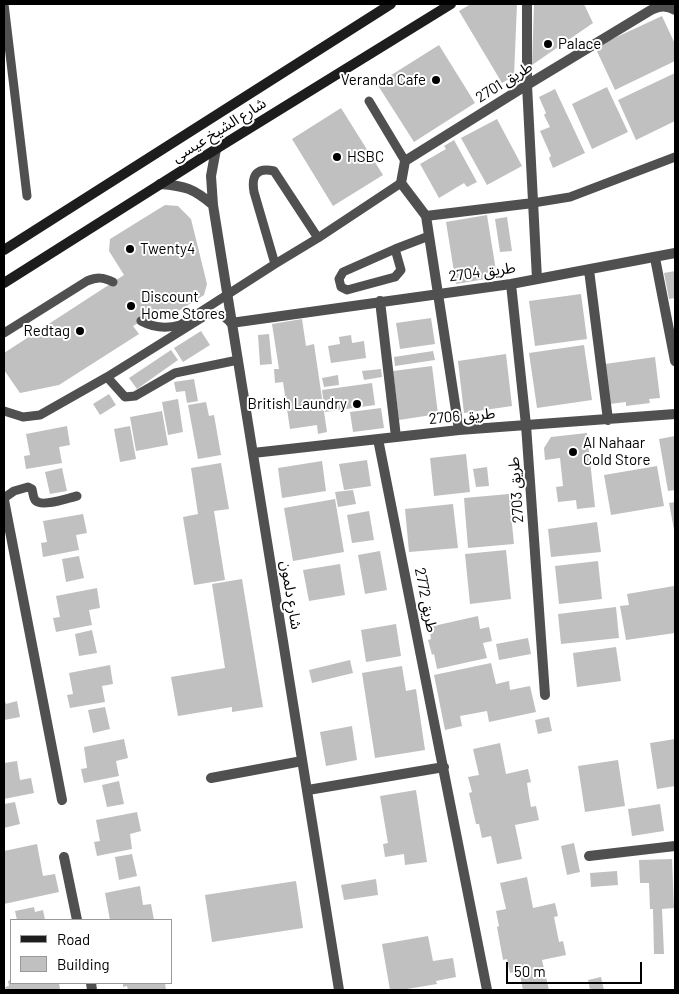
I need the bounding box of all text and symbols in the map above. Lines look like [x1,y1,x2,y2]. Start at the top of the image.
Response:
place label: Palace [558,35,601,53]
marker: Palace [542,38,554,50]
street label: طريق 2701 [472,57,536,107]
place label: Veranda Cafe [341,71,426,89]
marker: Veranda Cafe [430,74,442,86]
street label: شارع الشيخ عيسى [169,94,269,166]
place label: HSBC [347,148,384,166]
marker: HSBC [331,151,343,163]
place label: Twenty4 [140,240,195,258]
marker: Twenty4 [124,243,136,255]
street label: طريق 2704 [448,258,516,286]
place label: Discount Home Stores [141,288,225,323]
marker: Discount Home Stores [125,300,137,312]
place label: Redtag [24,322,70,340]
marker: Redtag [74,325,86,337]
place label: British Laundry [248,395,347,413]
marker: British Laundry [351,398,363,410]
street label: طريق 2706 [428,404,496,428]
place label: Al Nahaar Cold Store [583,434,650,469]
marker: Al Nahaar Cold Store [567,446,579,458]
street label: طريق 2703 [505,456,527,524]
street label: شارع دلمون [277,559,305,631]
street label: طريق 2772 [411,566,441,634]
legend [10,919,172,984]
text: Road [57,930,90,948]
scale bar [509,952,645,984]
text: Building [57,955,110,973]
text: 50 m [514,962,546,980]

